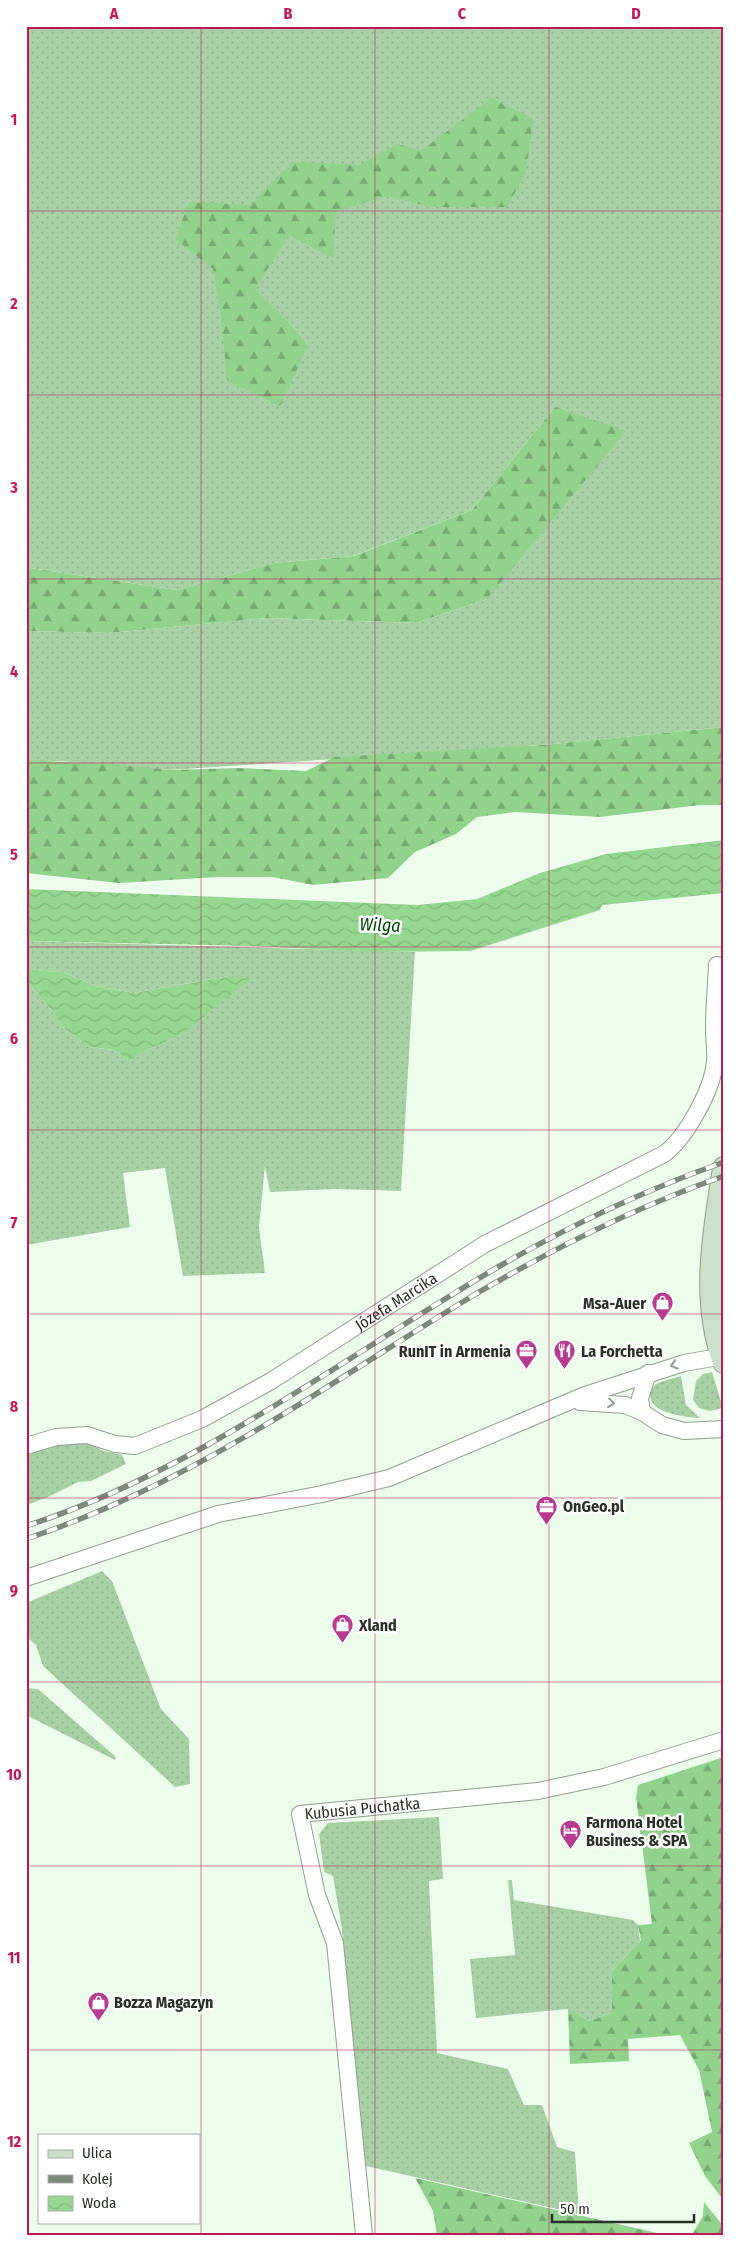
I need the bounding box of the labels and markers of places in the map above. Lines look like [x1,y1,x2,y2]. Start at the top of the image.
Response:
shop icon: Msa-Auer [650,1291,674,1322]
place label: Msa-Auer [583,1294,646,1313]
office icon: RunIT in Armenia [515,1339,539,1370]
restaurant icon: La Forchetta [553,1339,577,1370]
place label: RunIT in Armenia [399,1342,511,1361]
place label: La Forchetta [581,1342,663,1361]
office icon: OnGeo.pl [535,1494,559,1525]
place label: OnGeo.pl [563,1497,625,1516]
shop icon: Xland [331,1613,355,1644]
place label: Xland [358,1616,397,1635]
place label: Farmona Hotel Business & SPA [586,1813,688,1850]
hotel icon: Farmona Hotel Business & SPA [558,1819,582,1850]
shop icon: Bozza Magazyn [86,1990,110,2021]
place label: Bozza Magazyn [114,1993,213,2012]

